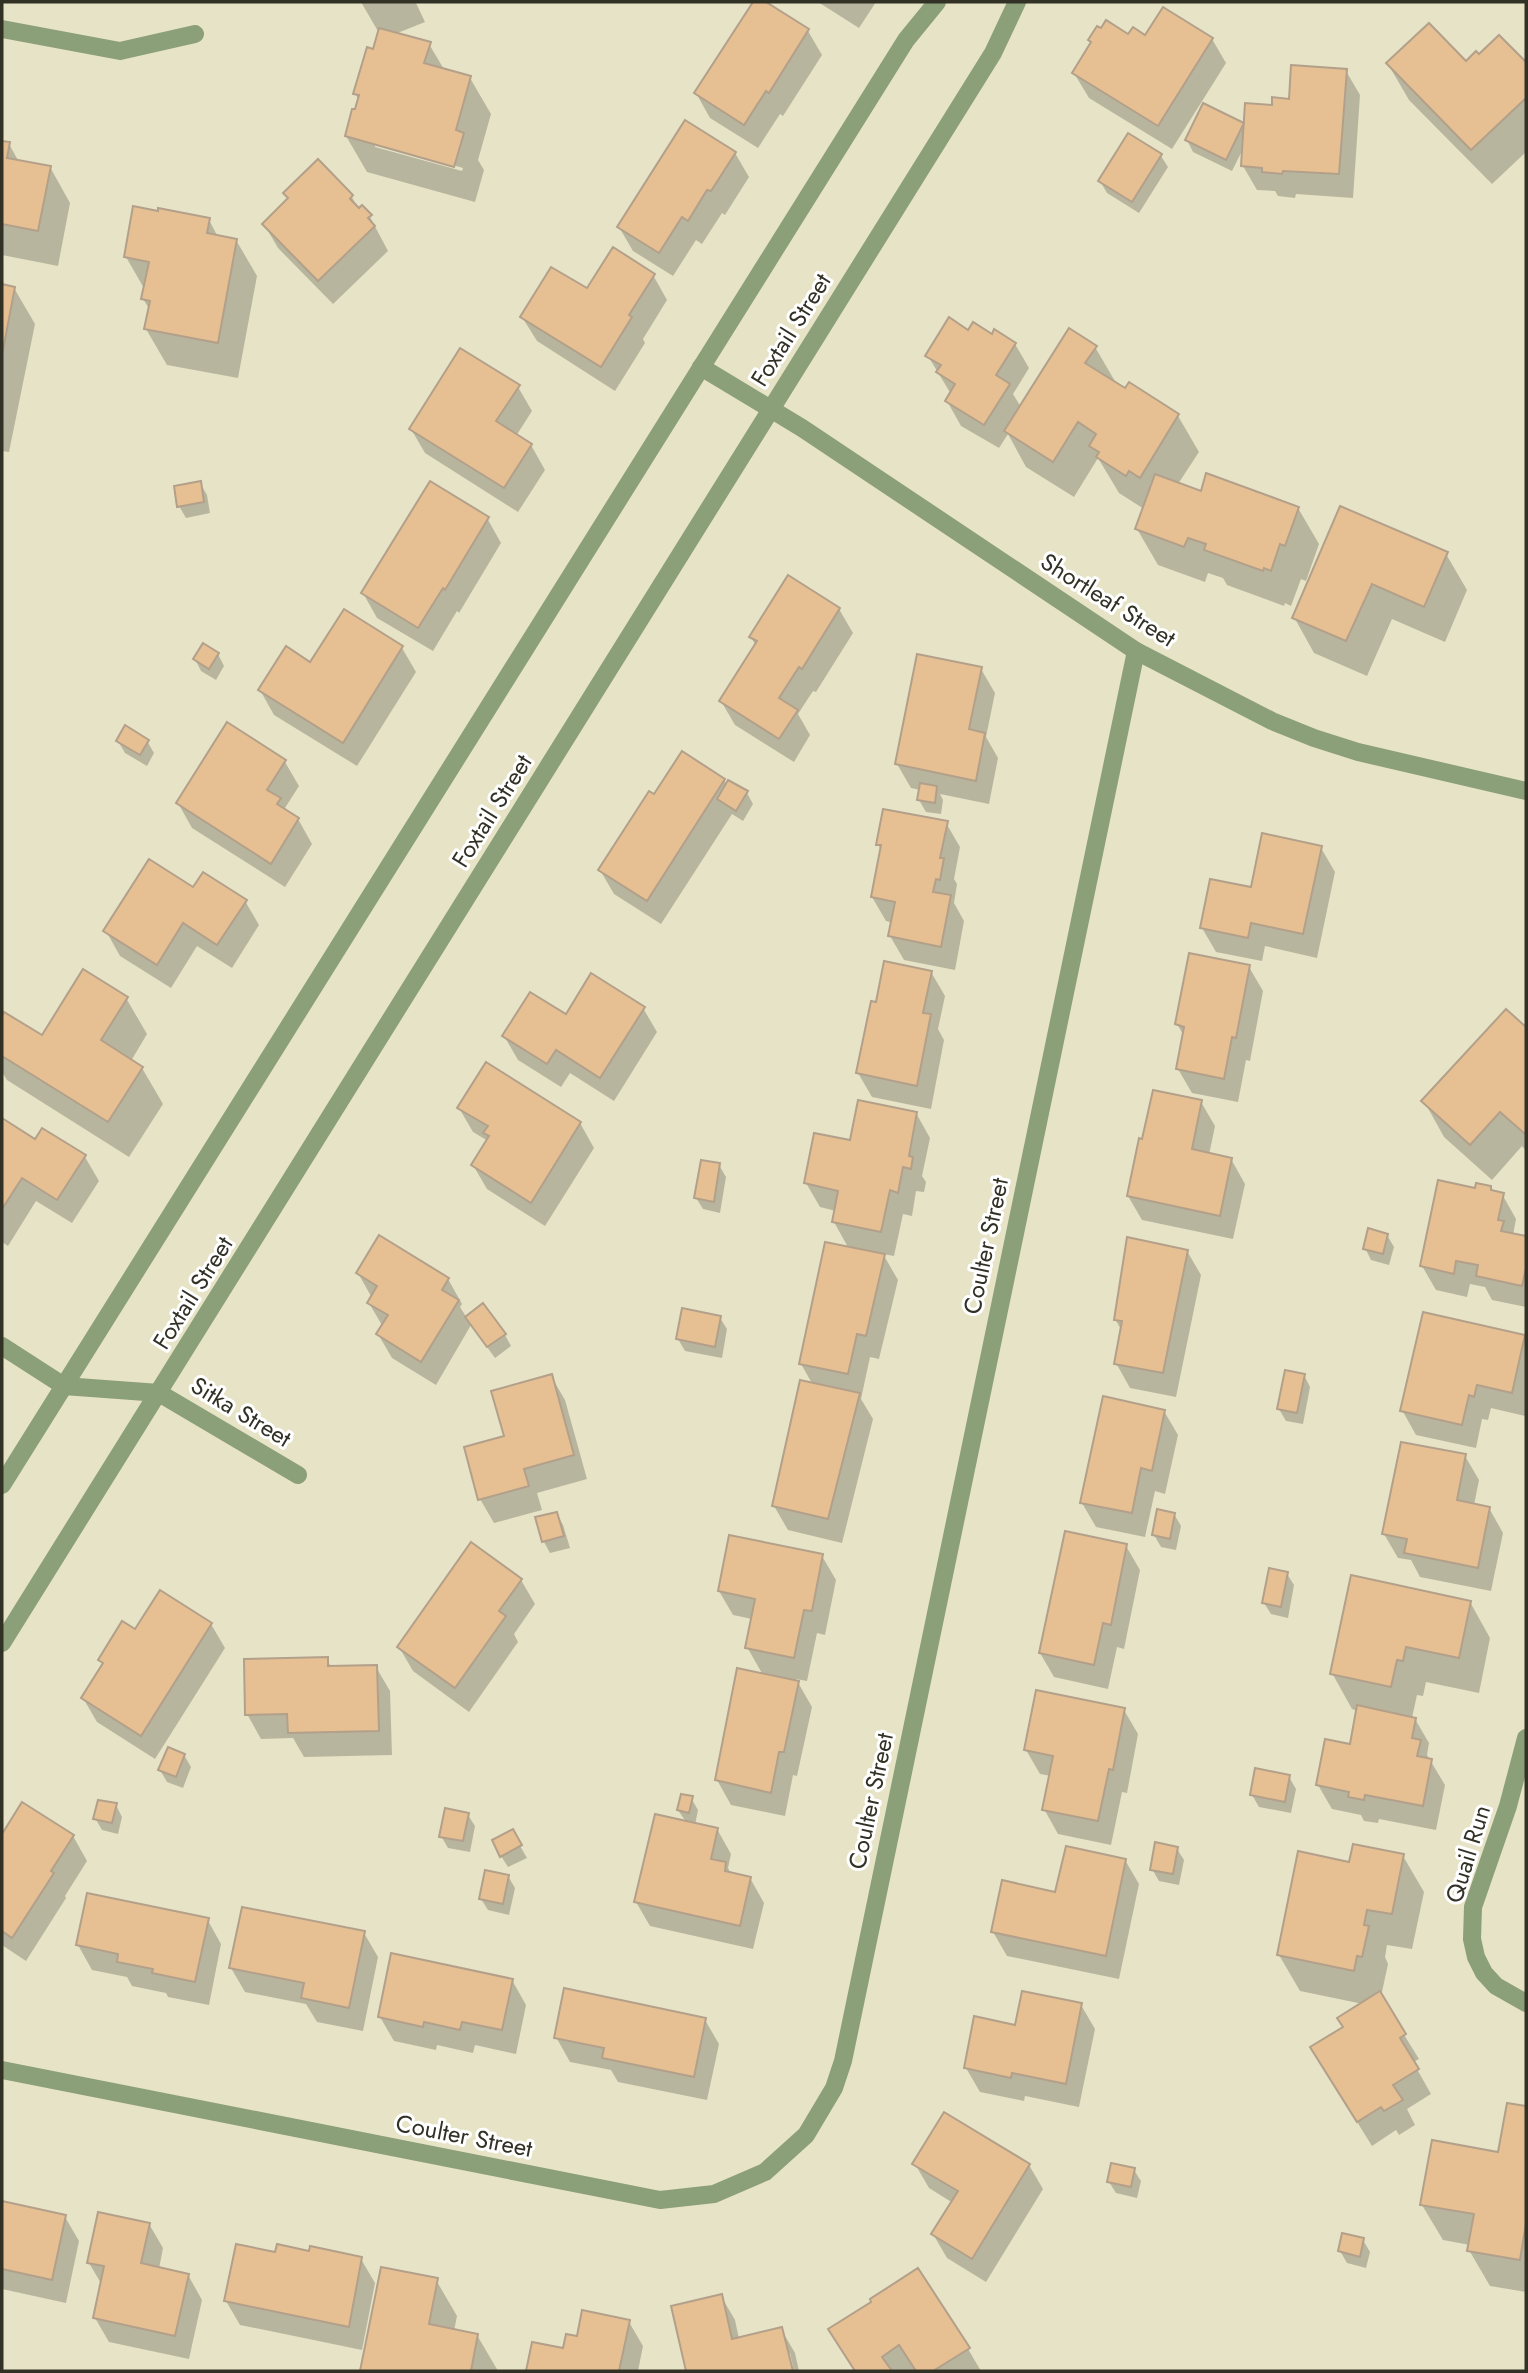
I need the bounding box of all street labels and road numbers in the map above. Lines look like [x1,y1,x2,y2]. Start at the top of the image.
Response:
street label: Foxtail Street [742,266,839,393]
street label: Shortleaf Street [1034,544,1183,655]
street label: Foxtail Street [443,747,540,874]
street label: Coulter Street [954,1174,1017,1317]
street label: Foxtail Street [144,1229,241,1356]
street label: Sitka Street [184,1368,298,1455]
street label: Coulter Street [839,1729,902,1872]
street label: Quail Run [1436,1801,1499,1907]
street label: Coulter Street [393,2105,536,2166]

